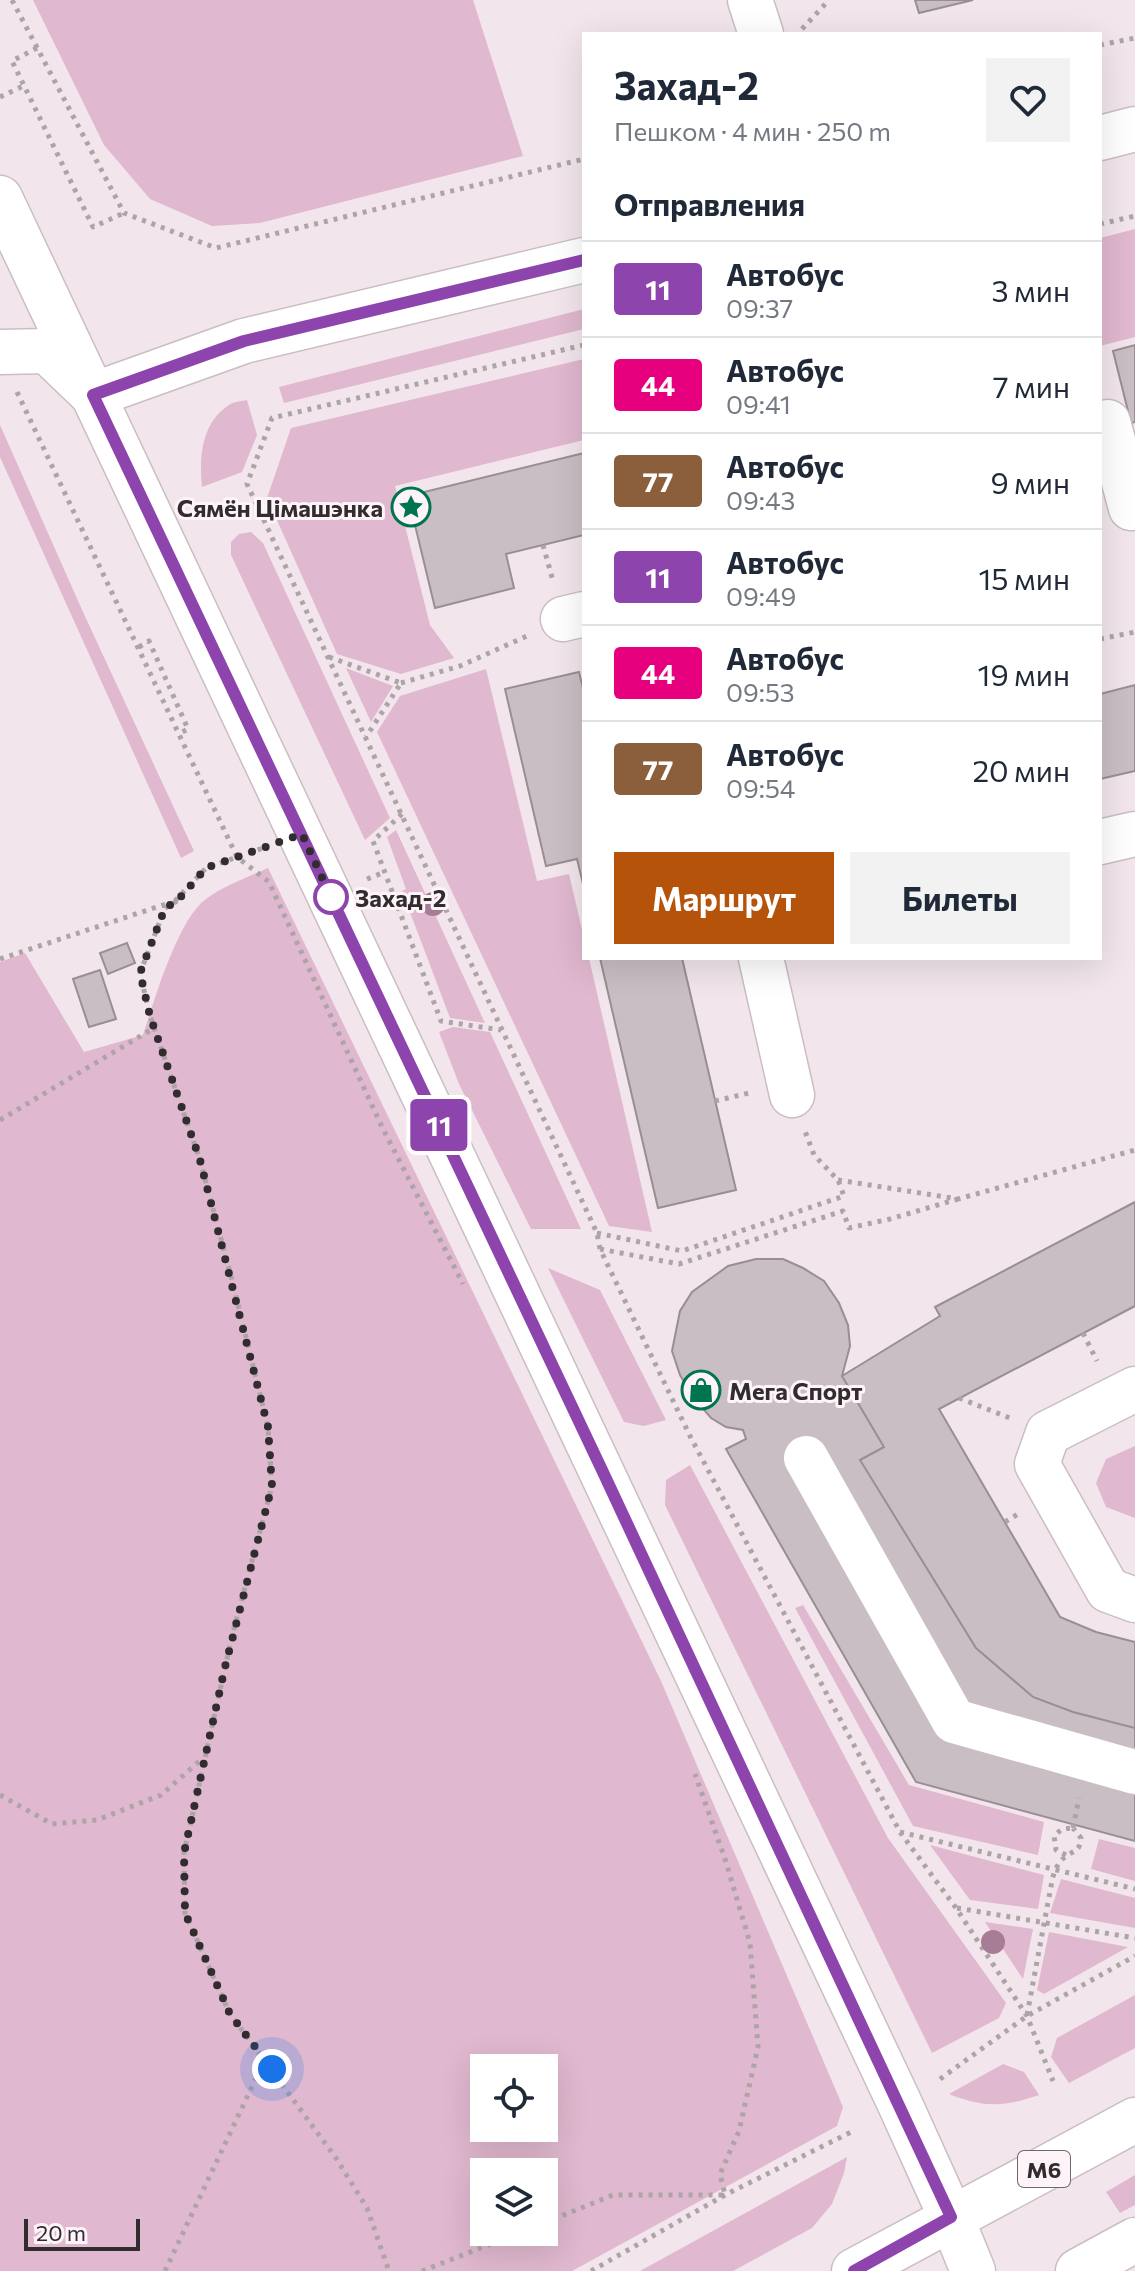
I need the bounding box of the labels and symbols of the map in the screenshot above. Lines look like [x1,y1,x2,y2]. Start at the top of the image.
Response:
place icon: Сямён Цімашэнка [390,486,432,528]
place label: Сямён Цімашэнка [177,493,383,522]
marker: Захад-2 [314,880,348,914]
place label: Захад-2 [355,883,446,912]
line badge: 11 [403,1099,475,1151]
shop icon: Мега Спорт [680,1369,722,1411]
place label: Мега Спорт [729,1376,863,1405]
your location [252,2049,292,2089]
road number: М6 [1018,2151,1070,2187]
scale bar [24,2215,140,2251]

